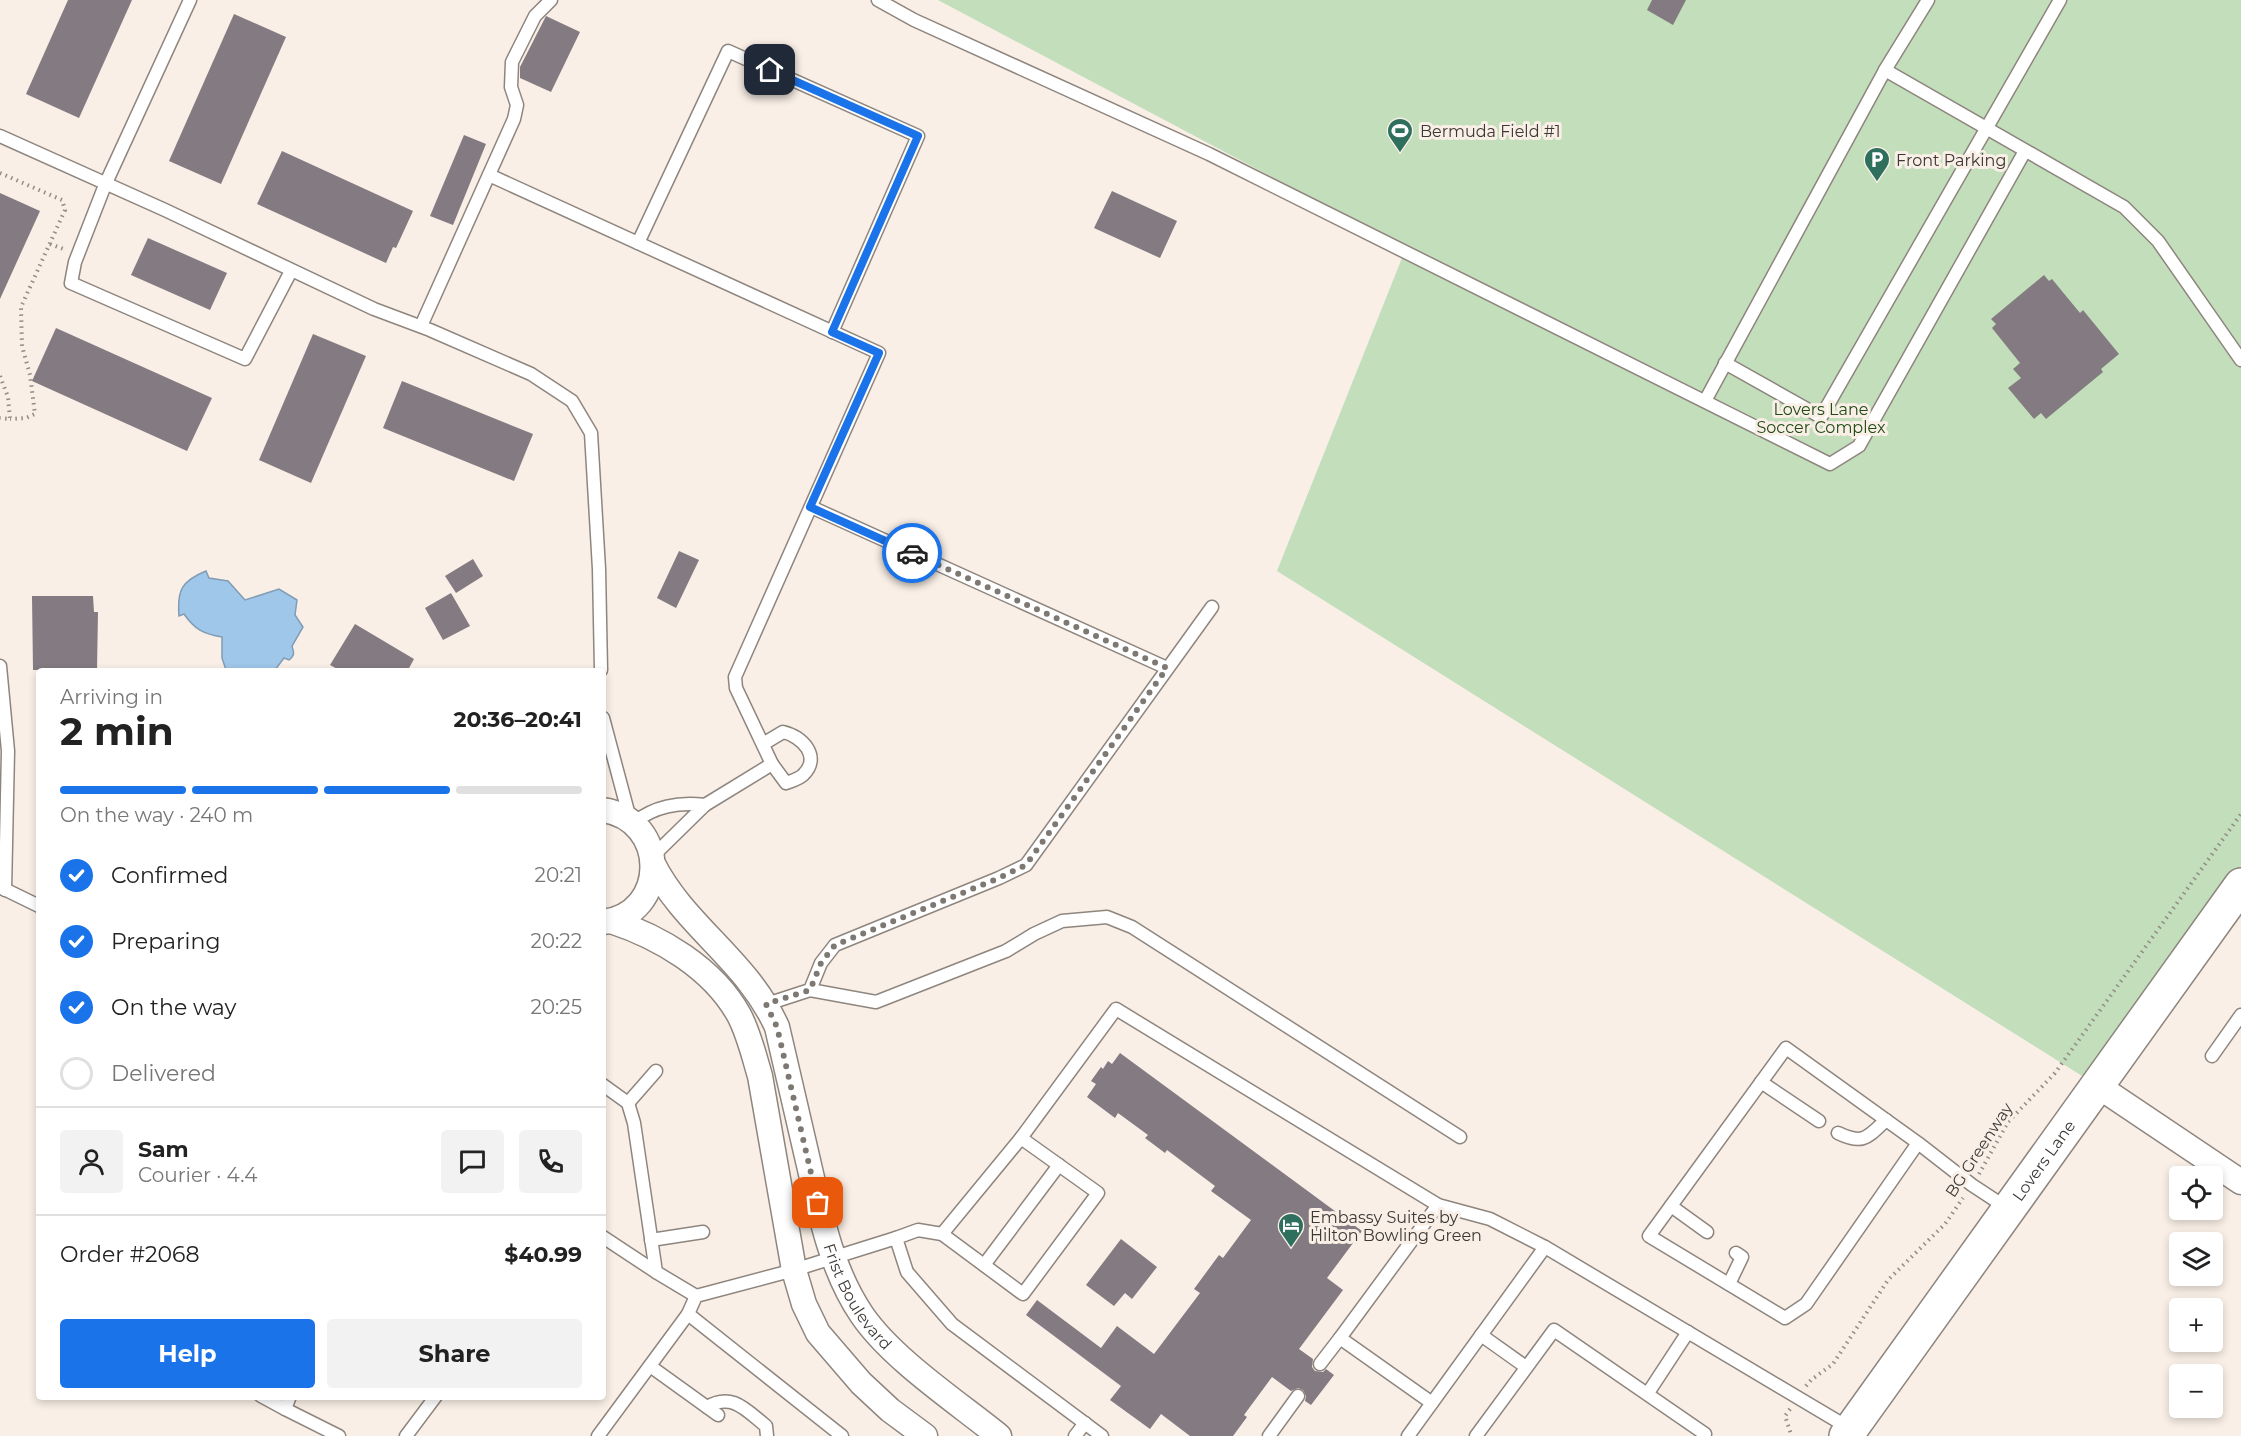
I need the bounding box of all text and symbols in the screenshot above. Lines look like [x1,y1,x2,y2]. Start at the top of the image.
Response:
pin [744,44,795,95]
icon: home [753,53,786,86]
sports icon: Bermuda Field #1 [1385,116,1415,154]
place label: Bermuda Field #1 [1420,122,1561,141]
parking icon: Front Parking [1862,145,1892,183]
place label: Front Parking [1896,151,2006,170]
park label: Lovers Lane Soccer Complex [1757,400,1886,437]
courier [882,523,942,583]
icon: car [896,537,929,570]
text: Arriving in [60,685,163,709]
text: 20:36–20:41 [454,706,582,733]
text: 2 min [60,707,174,755]
text: On the way · 240 m [60,803,253,827]
icon: check [60,859,93,892]
text: Confirmed [111,862,228,889]
text: 20:21 [535,863,582,887]
icon: check [60,925,93,958]
text: Preparing [111,928,220,955]
text: 20:22 [530,929,582,953]
icon: check [60,991,93,1024]
text: On the way [111,994,236,1021]
text: 20:25 [531,995,582,1019]
text: Delivered [111,1060,216,1087]
street label: BG Greenway [1941,1099,2017,1201]
street label: Lovers Lane [2008,1116,2079,1205]
button: person [60,1130,123,1193]
button: chat [441,1130,504,1193]
button: phone [519,1130,582,1193]
text: Sam [138,1136,189,1163]
text: Courier · 4.4 [138,1163,257,1187]
map controls [2169,1166,2223,1418]
button: locate [2169,1166,2223,1220]
pin [792,1177,843,1228]
icon: bag [801,1186,834,1219]
place label: Embassy Suites by Hilton Bowling Green [1310,1208,1482,1245]
hotel icon: Embassy Suites by Hilton Bowling Green [1276,1211,1306,1249]
button: layers [2169,1232,2223,1286]
text: Order #2068 [60,1241,200,1268]
text: $40.99 [504,1241,582,1268]
street label: Frist Boulevard [820,1241,896,1353]
button: + [2169,1298,2223,1352]
button: Help [60,1319,315,1388]
button: Share [327,1319,582,1388]
button: − [2169,1364,2223,1418]

